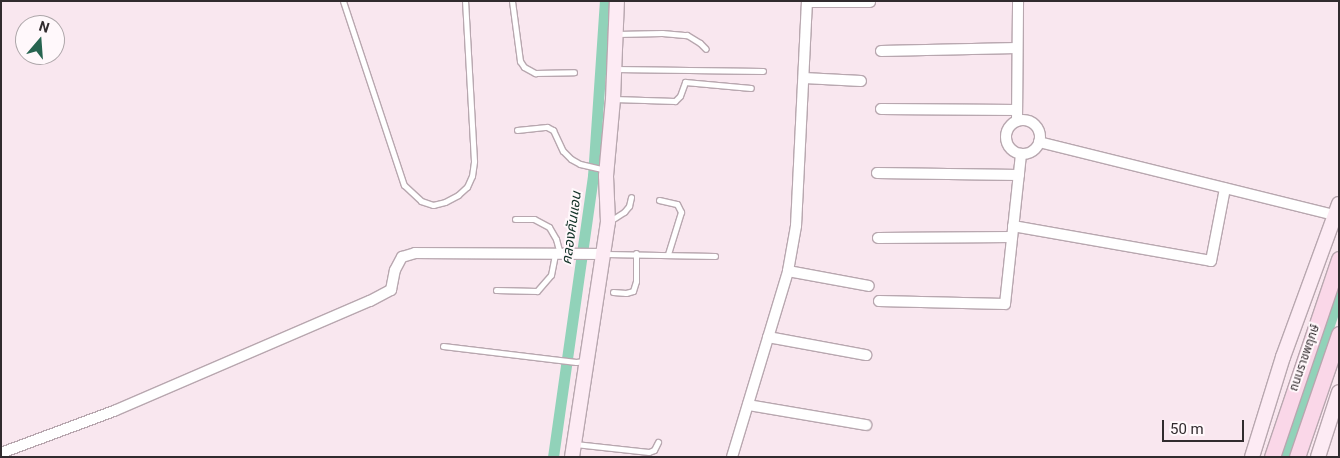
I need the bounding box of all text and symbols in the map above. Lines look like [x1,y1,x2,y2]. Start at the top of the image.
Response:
north arrow [15,15,65,65]
text: N [37,18,51,36]
water label: คลองคันแอน [558,190,584,266]
street label: ถนนราชพฤกษ์ [1287,323,1323,393]
scale bar [1165,410,1248,442]
text: 50 m [1170,420,1204,438]

